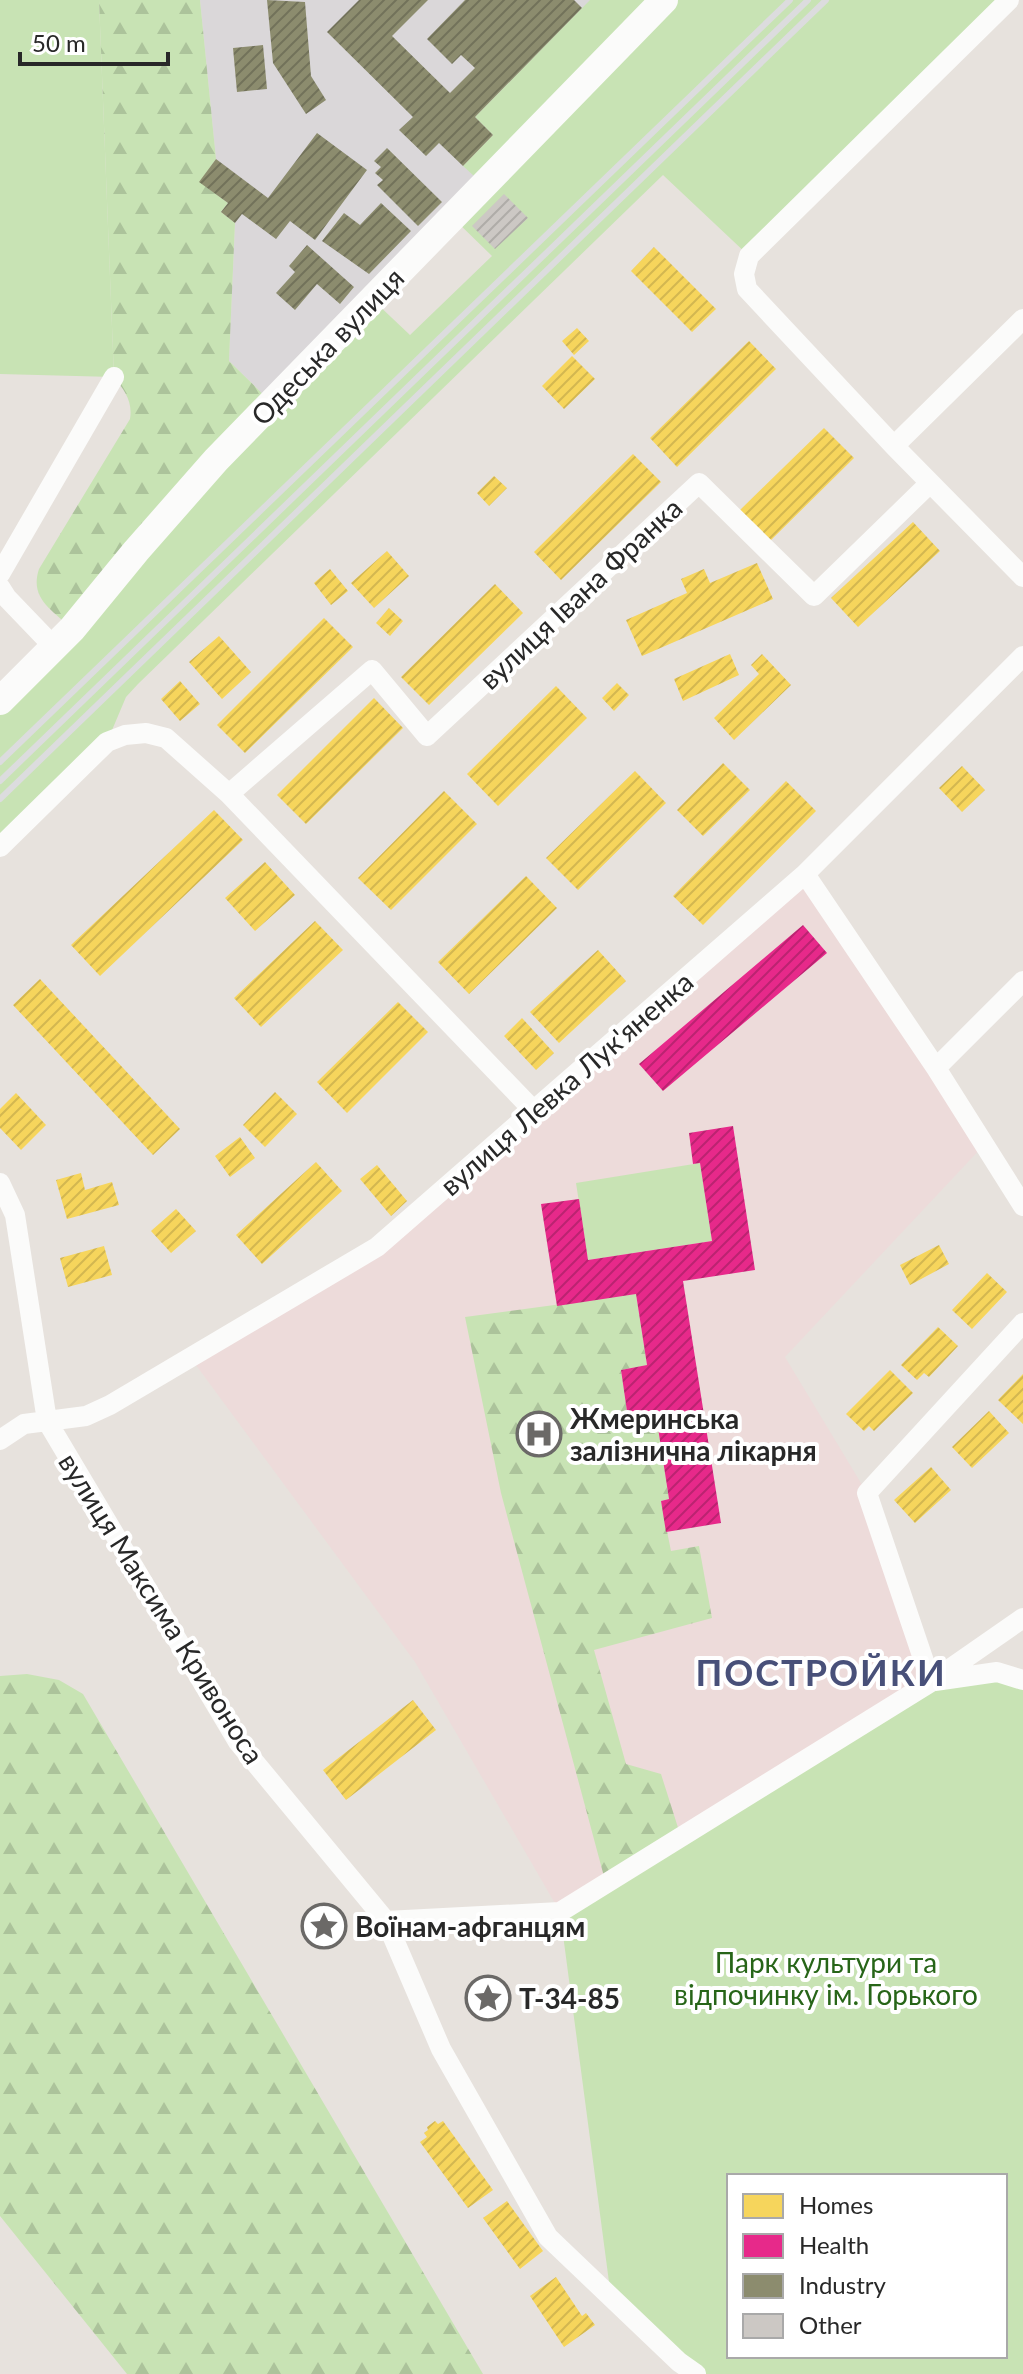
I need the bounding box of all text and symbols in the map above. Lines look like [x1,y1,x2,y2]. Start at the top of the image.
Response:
scale bar [20,16,168,66]
text: 50 m [32,28,86,57]
street label: Одеська вулиця [243,260,411,432]
street label: вулиця Івана Франка [472,490,688,696]
street label: вулиця Левка Лук'яненка [433,964,699,1202]
place label: Жмеринська залізнична лікарня [570,1401,817,1467]
hospital icon: Жмеринська залізнична лікарня [515,1410,563,1458]
street label: вулиця Максима Кривоноса [52,1446,272,1770]
district label: ПОСТРОЙКИ [695,1650,947,1694]
place icon: Воїнам-афганцям [300,1902,348,1950]
place label: Воїнам-афганцям [355,1909,585,1943]
park label: Парк культури та відпочинку ім. Горького [674,1945,978,2011]
place icon: Т-34-85 [464,1974,512,2022]
place label: Т-34-85 [519,1981,620,2015]
legend [727,2174,1007,2358]
text: Homes [799,2190,873,2219]
text: Health [799,2230,869,2259]
text: Industry [799,2270,886,2299]
text: Other [799,2310,862,2339]

